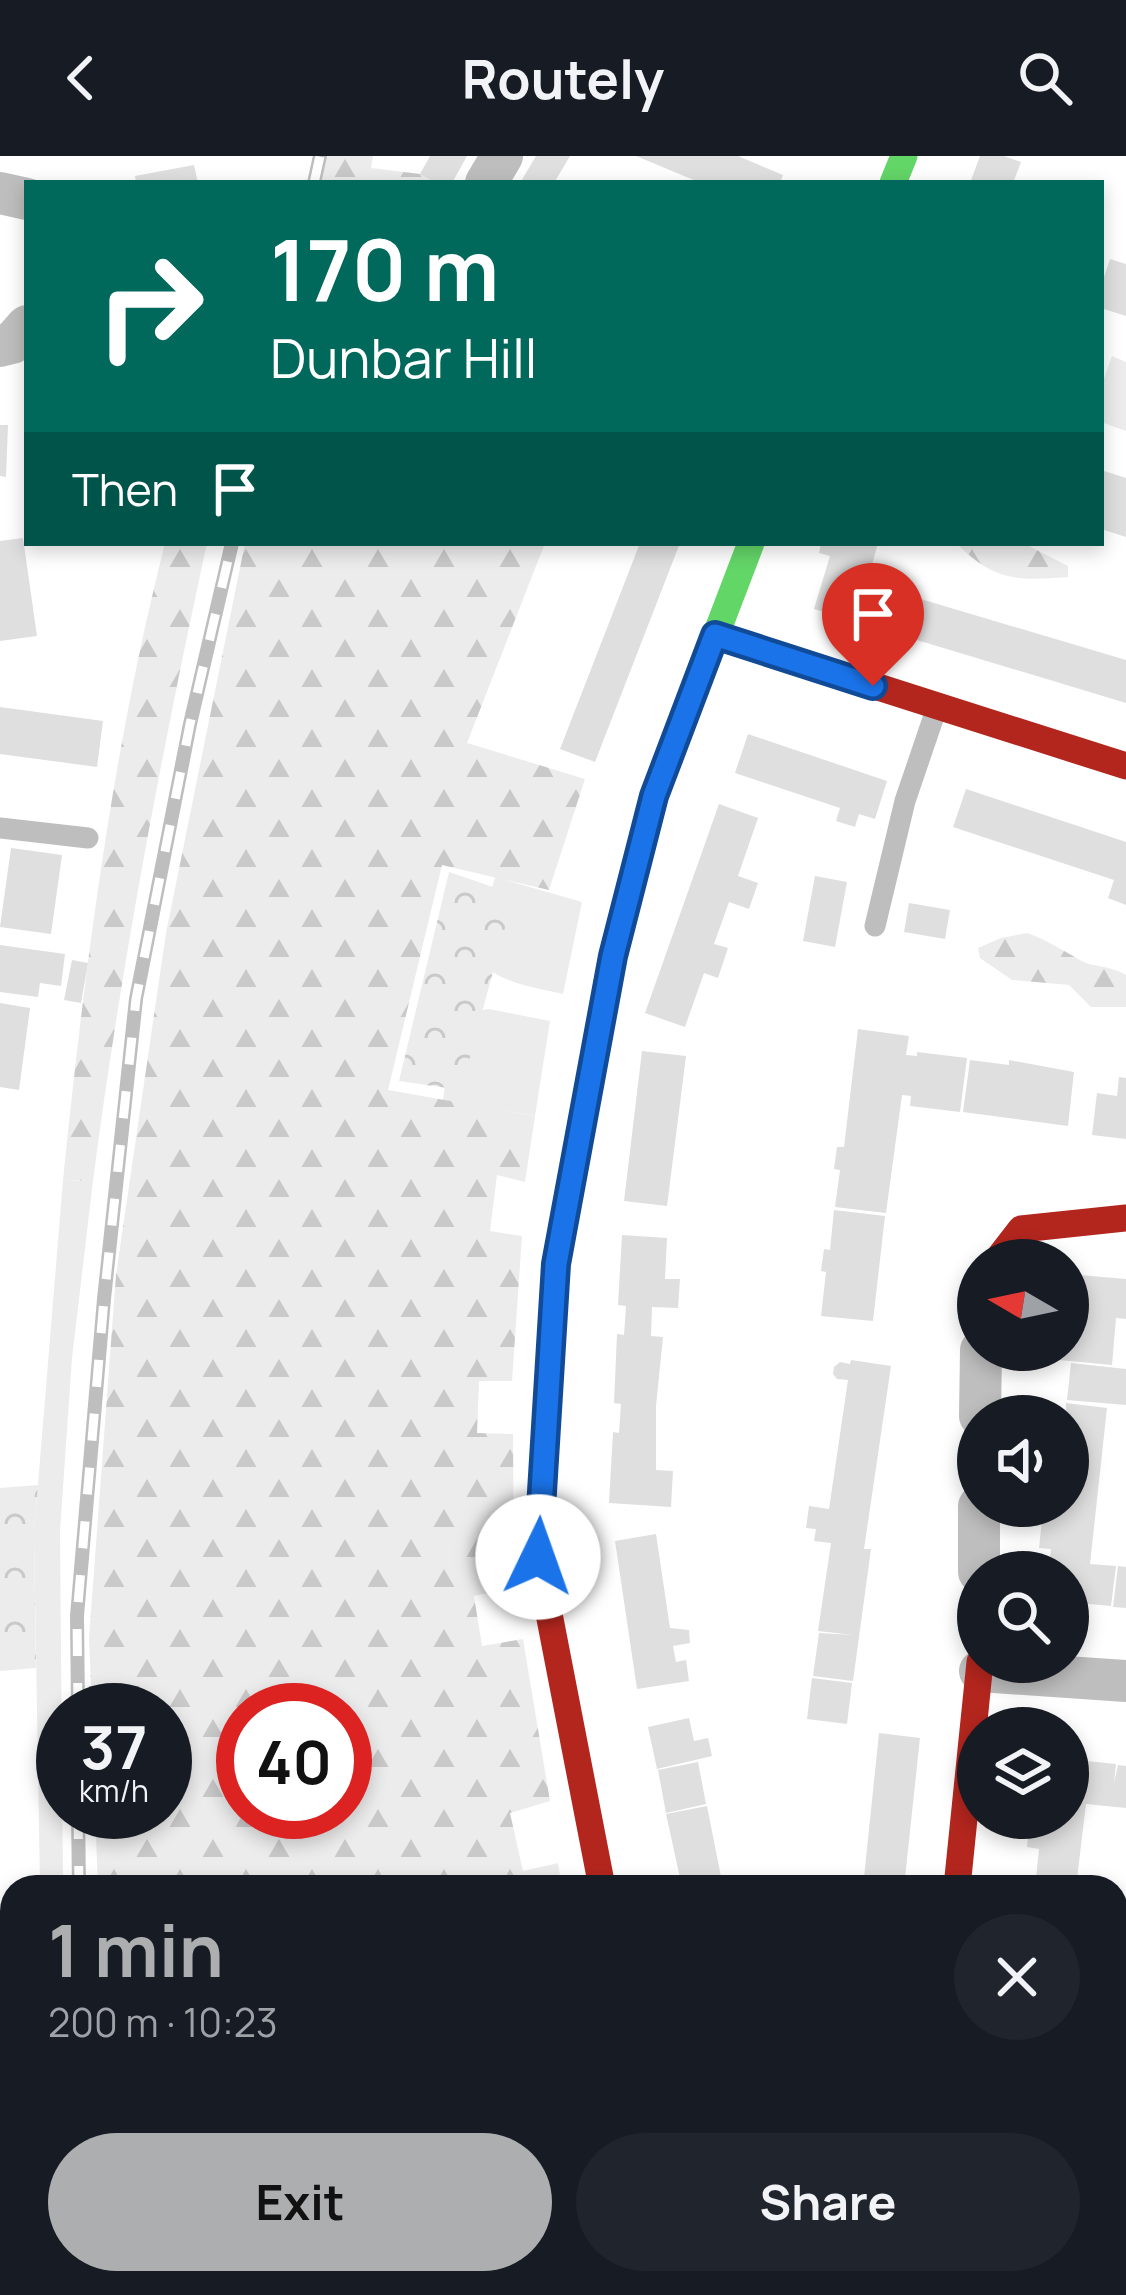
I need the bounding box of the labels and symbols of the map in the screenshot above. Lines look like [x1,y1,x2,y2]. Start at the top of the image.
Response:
pin [822,563,924,686]
north arrow [957,1239,1089,1371]
position arrow [475,1494,601,1620]
speed limit sign: 40 [216,1683,372,1839]

